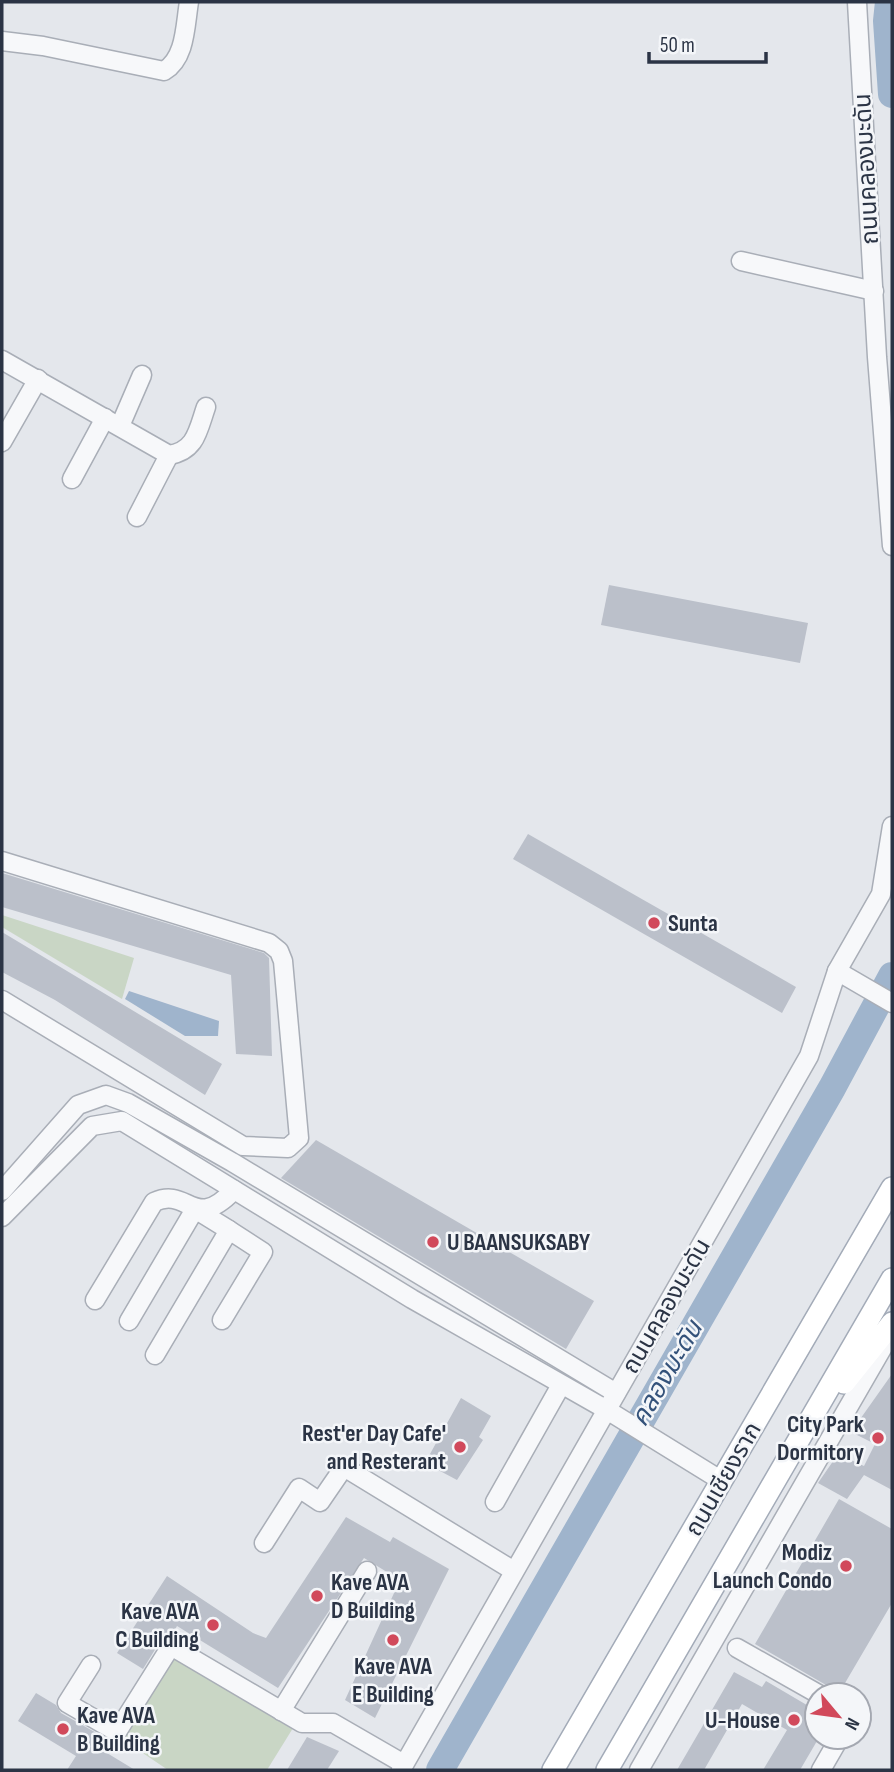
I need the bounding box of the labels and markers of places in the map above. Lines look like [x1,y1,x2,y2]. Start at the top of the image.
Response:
place label: Sunta [668,909,718,938]
marker: Sunta [646,915,662,931]
place label: U BAANSUKSABY [447,1228,590,1257]
marker: U BAANSUKSABY [425,1234,441,1250]
place label: City Park Dormitory [777,1410,864,1467]
place label: Rest'er Day Cafe' and Resterant [302,1419,446,1476]
marker: City Park Dormitory [870,1430,886,1446]
marker: Rest'er Day Cafe' and Resterant [452,1439,468,1455]
place label: Modiz Launch Condo [713,1538,832,1595]
marker: Modiz Launch Condo [838,1558,854,1574]
place label: Kave AVA D Building [331,1568,415,1625]
marker: Kave AVA D Building [309,1588,325,1604]
place label: Kave AVA C Building [115,1597,200,1654]
marker: Kave AVA C Building [205,1617,221,1633]
marker: Kave AVA E Building [385,1632,401,1648]
place label: Kave AVA E Building [352,1652,434,1709]
place label: Kave AVA B Building [77,1701,160,1758]
place label: U-House [705,1706,780,1735]
marker: U-House [786,1712,802,1728]
marker: Kave AVA B Building [55,1721,71,1737]

